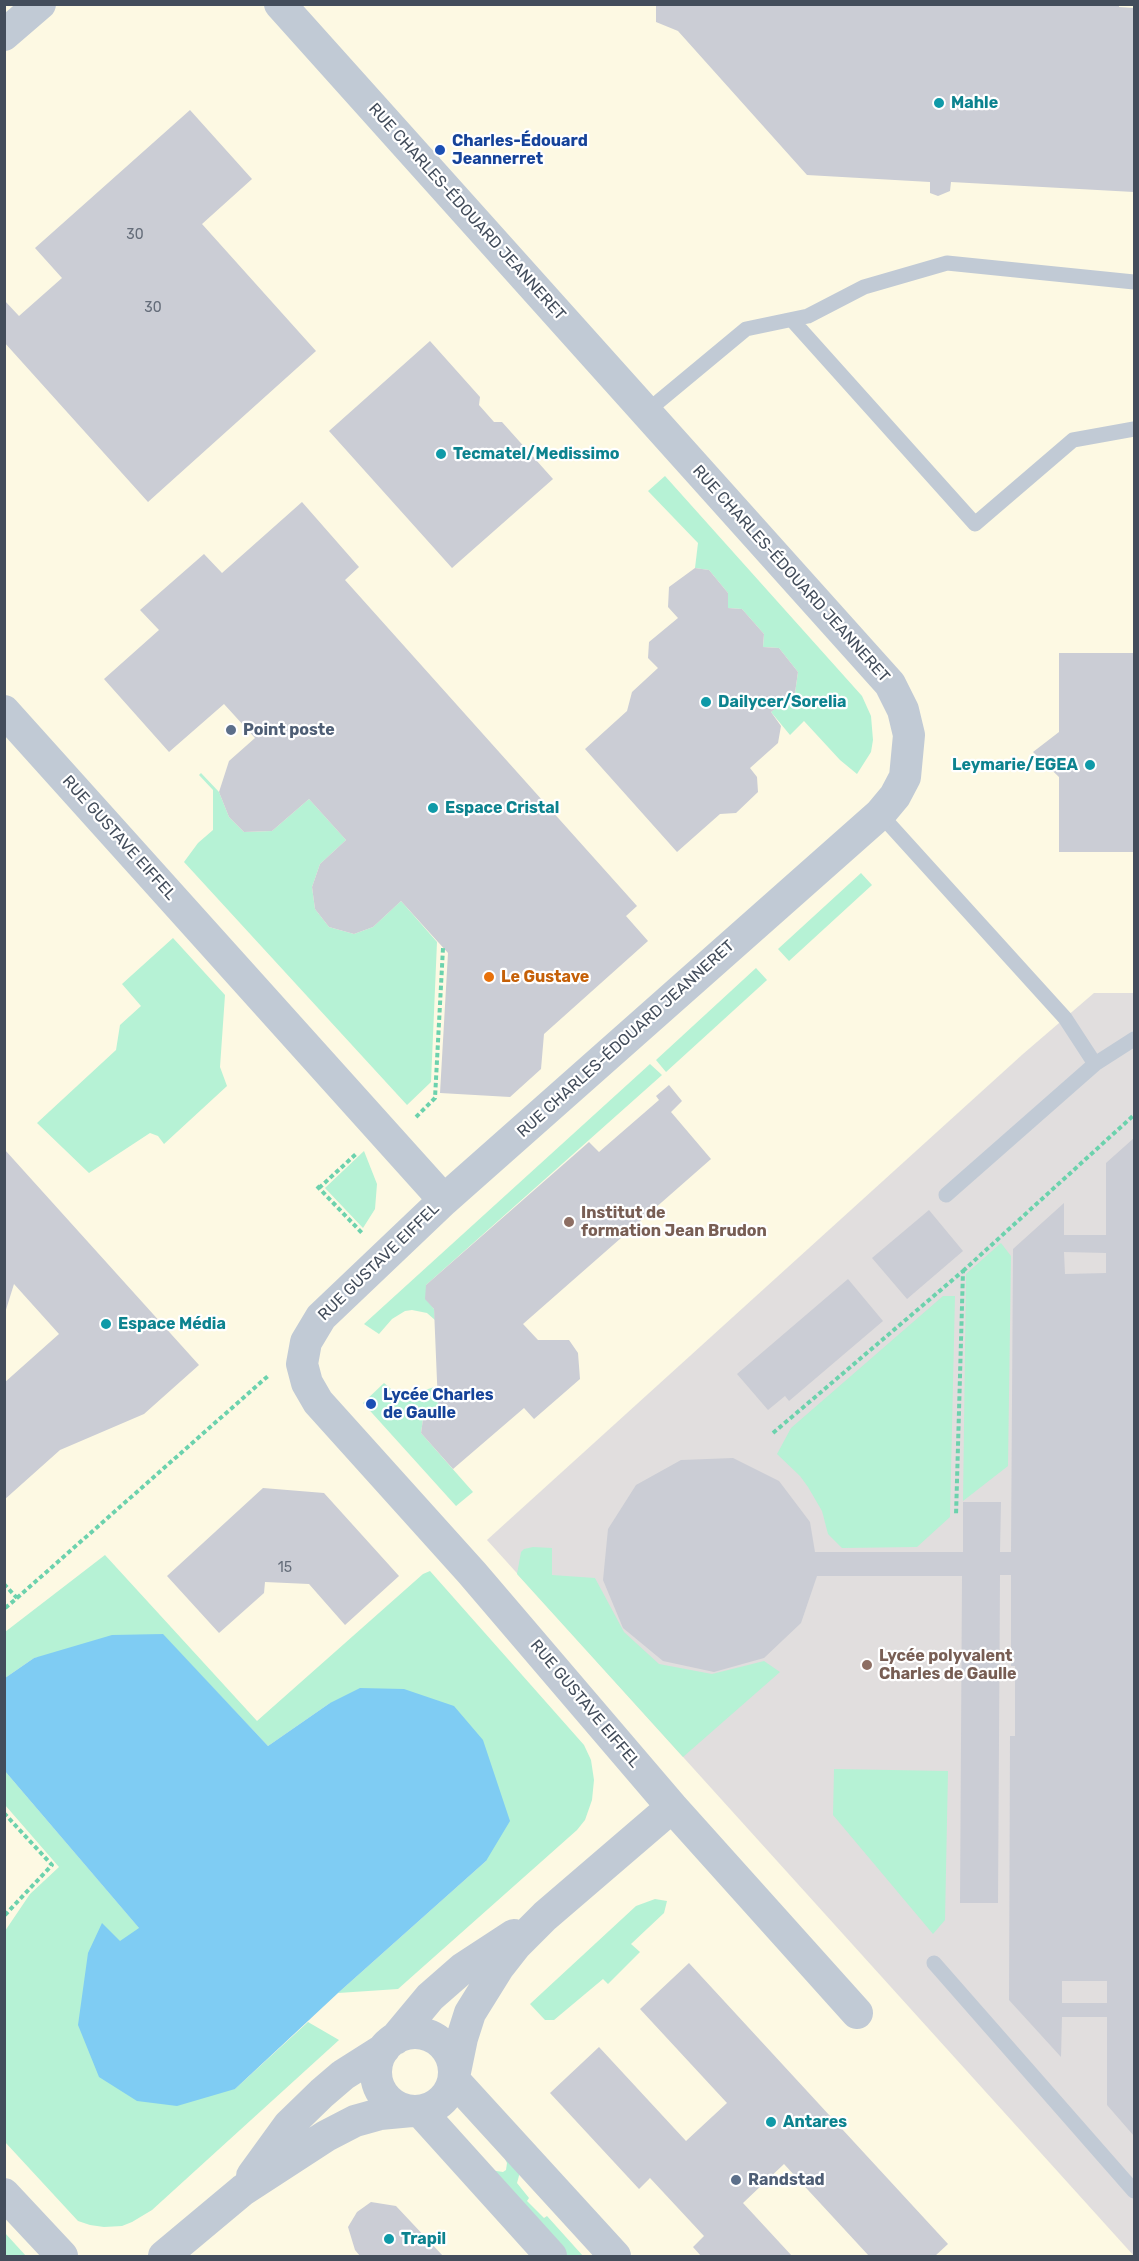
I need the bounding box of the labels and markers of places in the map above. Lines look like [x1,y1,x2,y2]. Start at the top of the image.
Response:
place label: Mahle [951,93,998,113]
marker: Mahle [932,96,946,110]
place label: Charles-Édouard Jeannerret [452,131,588,169]
marker: Charles-Édouard Jeannerret [433,143,447,157]
place label: Tecmatel/Medissimo [453,444,620,464]
marker: Tecmatel/Medissimo [434,447,448,461]
place label: Dailycer/Sorelia [718,692,847,712]
marker: Dailycer/Sorelia [699,695,713,709]
place label: Point poste [243,720,335,740]
marker: Point poste [224,723,238,737]
place label: Leymarie/EGEA [952,755,1078,775]
marker: Leymarie/EGEA [1083,758,1097,772]
place label: Espace Cristal [445,798,559,818]
marker: Espace Cristal [426,801,440,815]
place label: Le Gustave [501,967,589,987]
marker: Le Gustave [482,970,496,984]
place label: Institut de formation Jean Brudon [581,1203,767,1241]
marker: Institut de formation Jean Brudon [562,1215,576,1229]
place label: Espace Média [118,1314,226,1334]
marker: Espace Média [99,1317,113,1331]
place label: Lycée Charles de Gaulle [383,1385,494,1423]
marker: Lycée Charles de Gaulle [364,1397,378,1411]
place label: Lycée polyvalent Charles de Gaulle [879,1646,1017,1684]
marker: Lycée polyvalent Charles de Gaulle [860,1658,874,1672]
place label: Antares [783,2112,847,2132]
marker: Antares [764,2115,778,2129]
place label: Randstad [748,2170,825,2190]
marker: Randstad [729,2173,743,2187]
place label: Trapil [401,2229,446,2249]
marker: Trapil [382,2232,396,2246]

